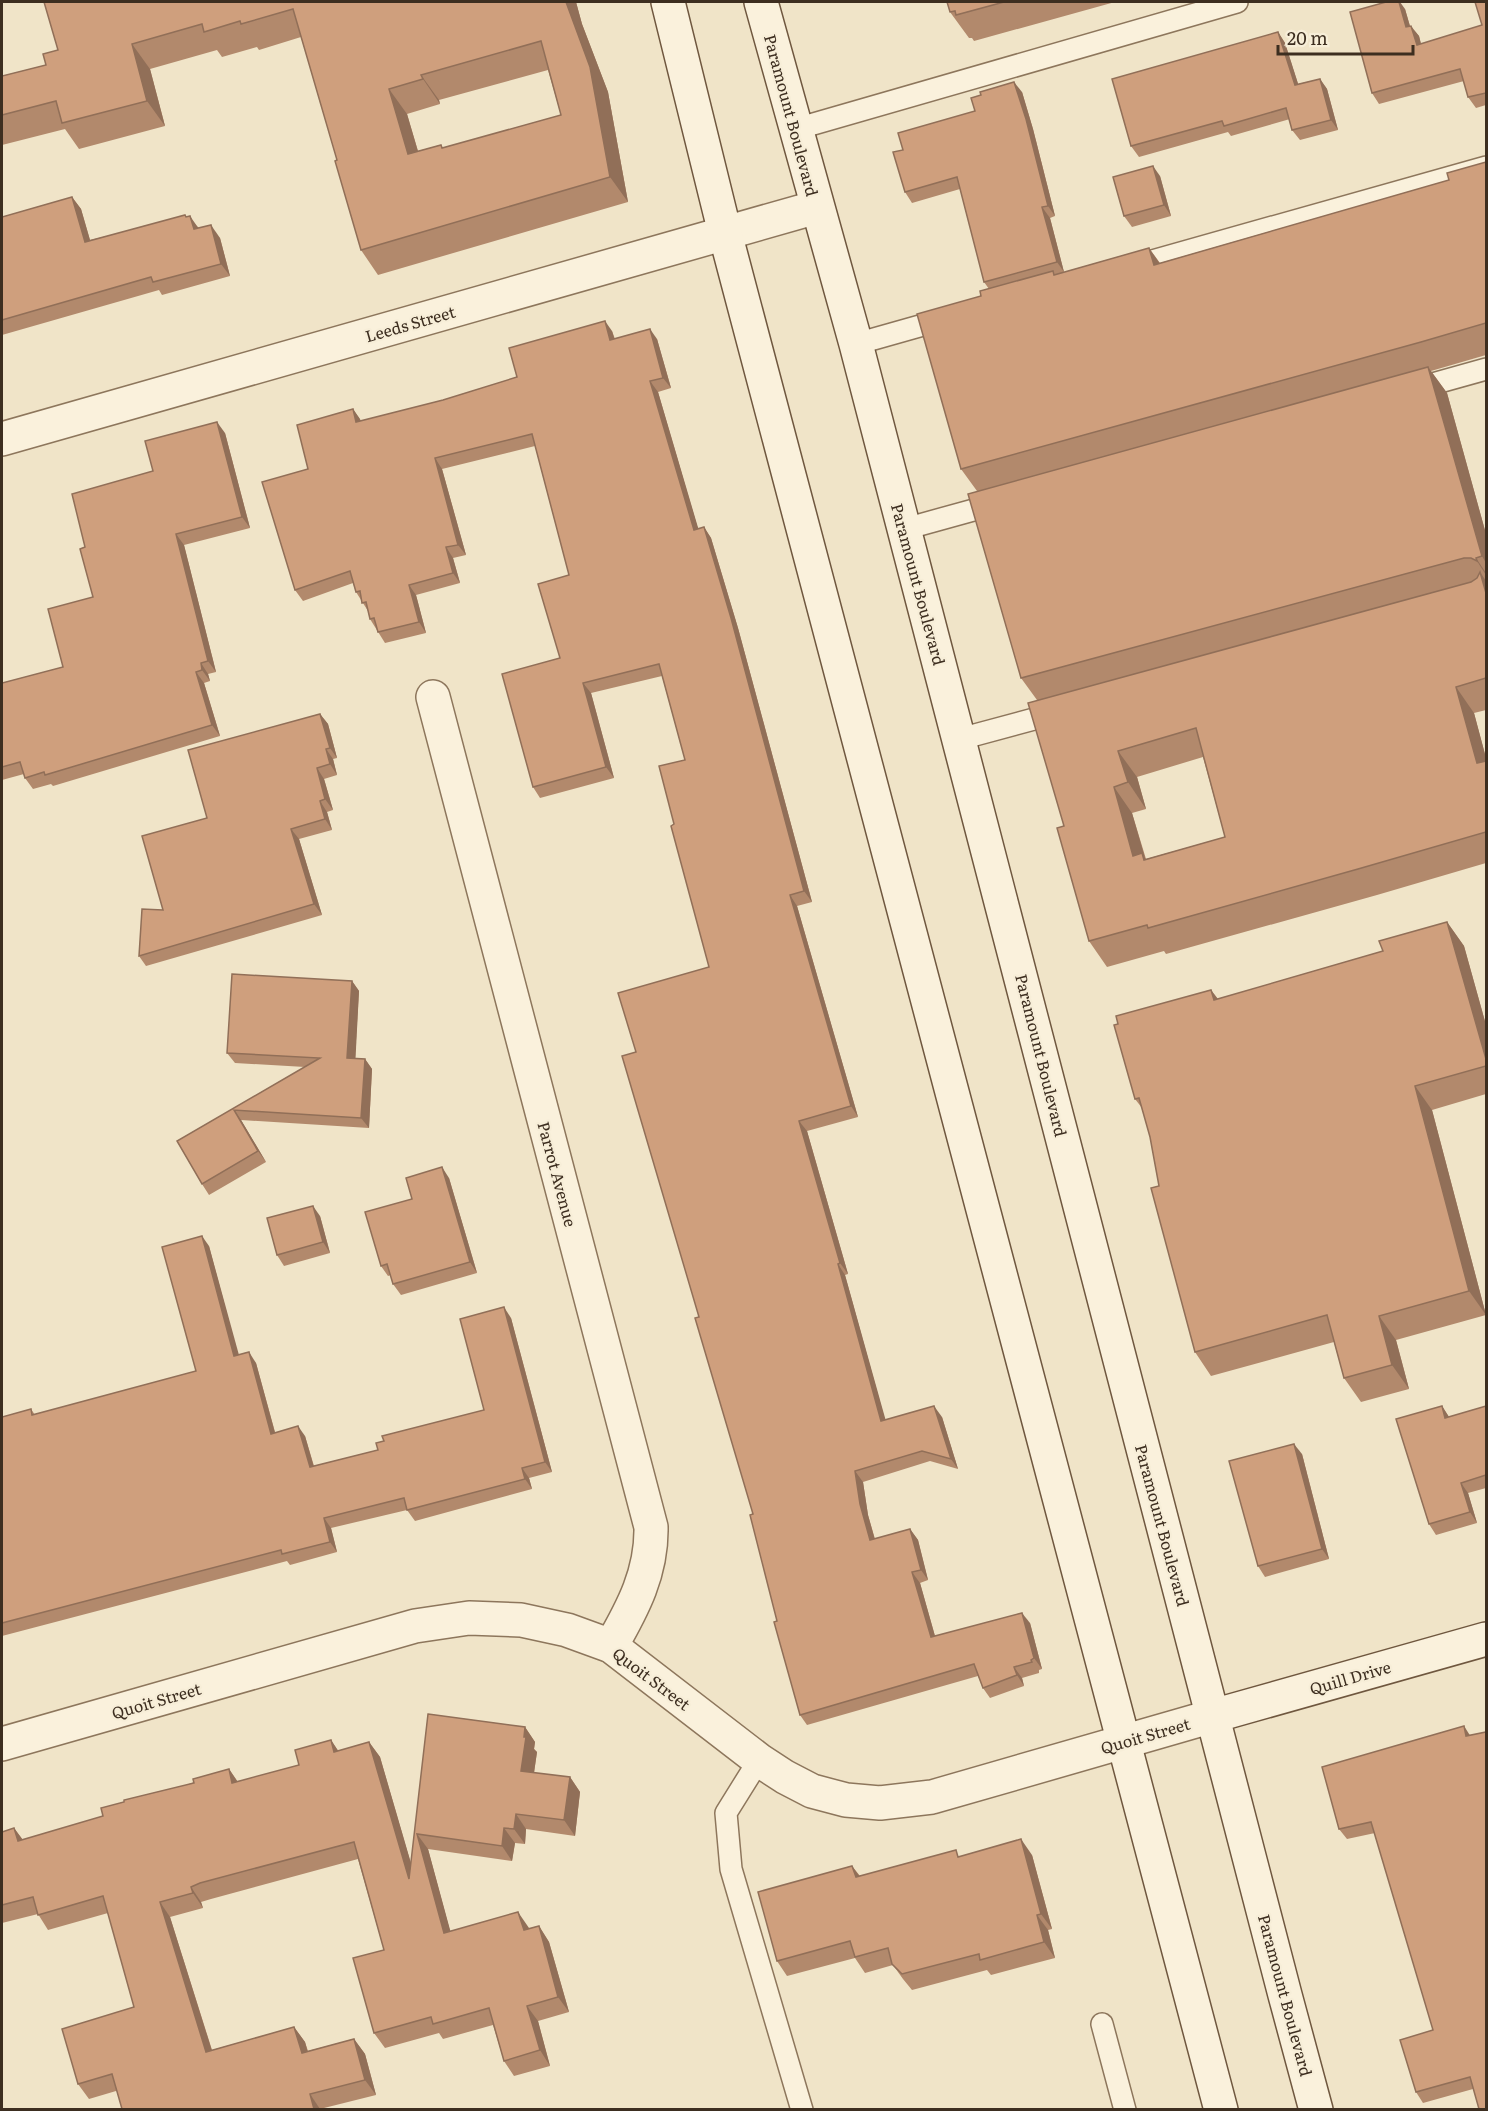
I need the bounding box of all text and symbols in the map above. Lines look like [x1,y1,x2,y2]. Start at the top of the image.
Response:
scale bar [1278,18,1413,56]
text: 20 m [1287,24,1328,51]
street label: Paramount Boulevard [759,31,825,199]
street label: Leeds Street [362,299,458,347]
street label: Paramount Boulevard [886,500,952,668]
street label: Paramount Boulevard [1010,971,1074,1139]
street label: Parrot Avenue [532,1119,584,1229]
street label: Paramount Boulevard [1130,1441,1196,1609]
street label: Quoit Street [608,1641,696,1716]
street label: Quill Drive [1307,1654,1393,1700]
street label: Quoit Street [108,1676,204,1724]
street label: Quoit Street [1097,1711,1193,1759]
street label: Paramount Boulevard [1253,1911,1319,2079]

